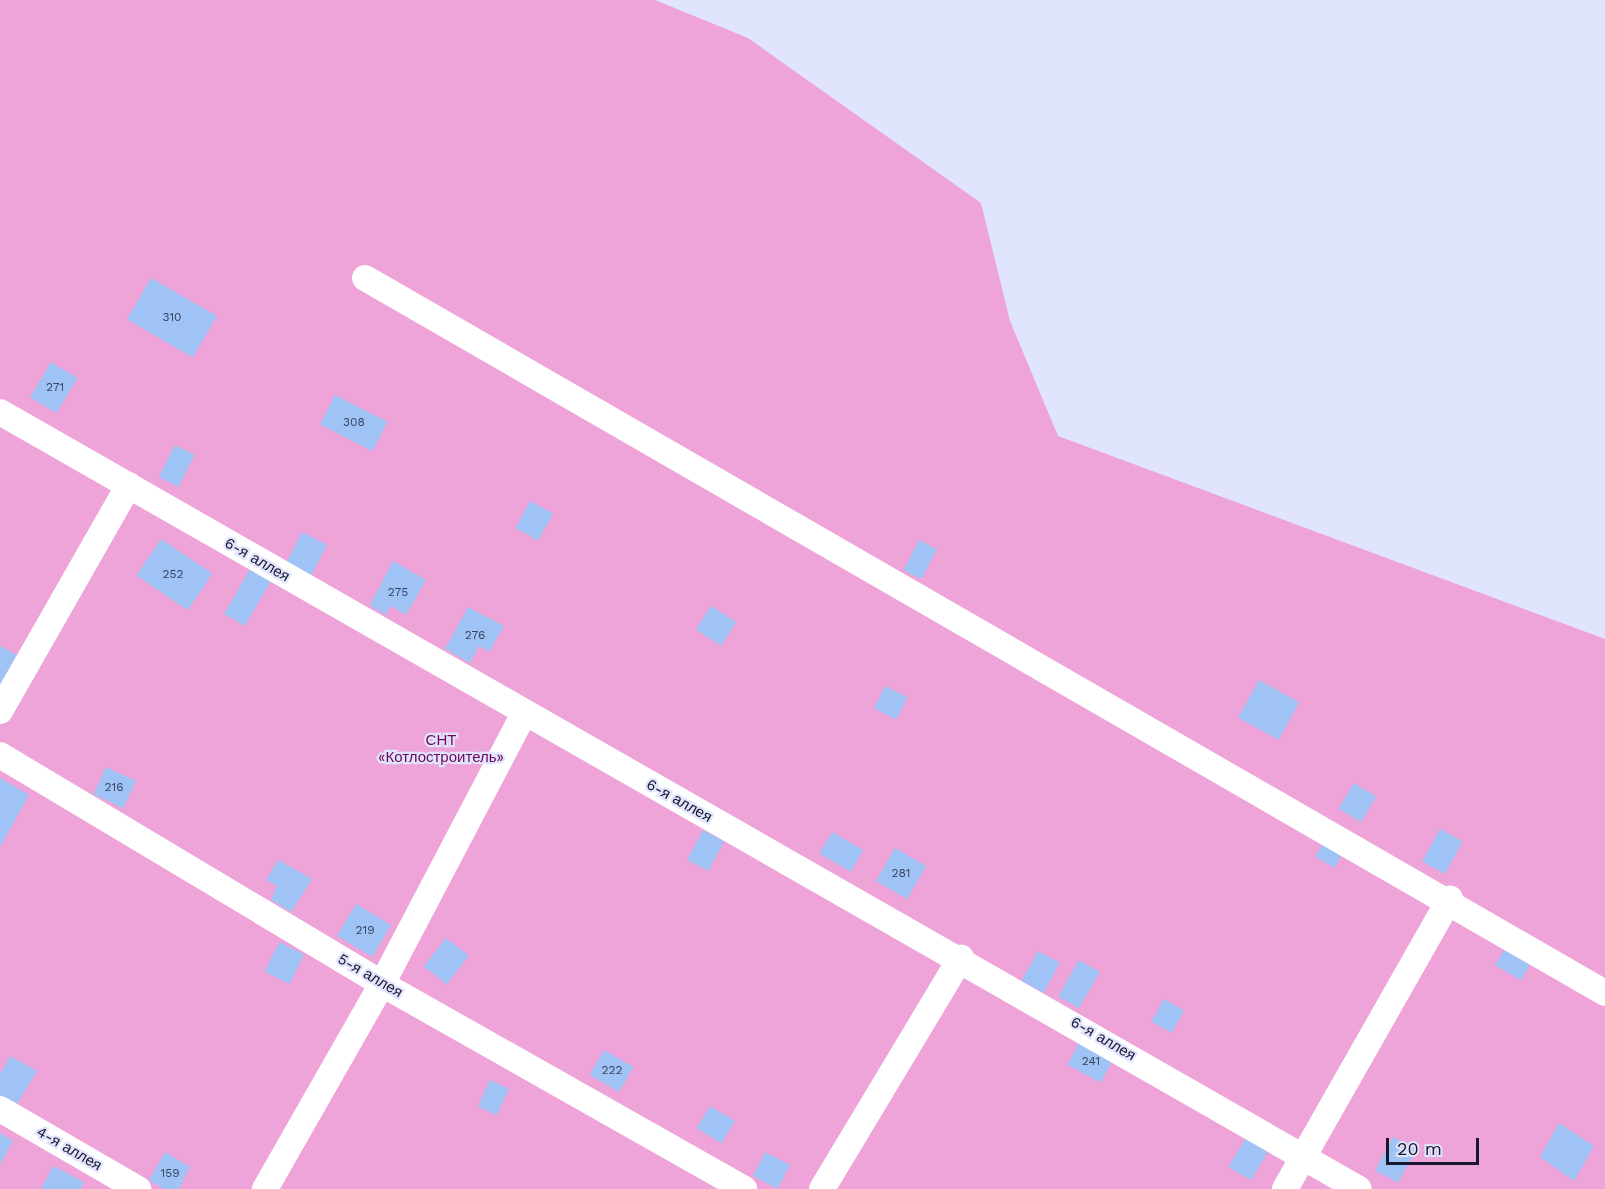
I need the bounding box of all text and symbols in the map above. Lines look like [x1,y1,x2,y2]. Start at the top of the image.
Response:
house number: 310 [162,311,182,325]
house number: 271 [46,381,64,395]
house number: 308 [343,416,365,430]
street label: 6-я аллея [221,534,293,586]
house number: 252 [163,568,183,582]
house number: 275 [388,586,408,600]
house number: 276 [465,629,485,643]
park label: СНТ «Котлостроитель» [378,731,504,766]
street label: 6-я аллея [643,776,715,826]
house number: 216 [105,781,123,795]
house number: 281 [891,867,911,881]
house number: 219 [355,924,375,938]
street label: 5-я аллея [334,950,406,1002]
street label: 6-я аллея [1067,1013,1139,1065]
house number: 241 [1082,1055,1100,1069]
house number: 222 [602,1064,622,1078]
street label: 4-я аллея [33,1123,105,1175]
scale bar [1389,1126,1482,1164]
text: 20 m [1397,1138,1442,1159]
house number: 159 [160,1167,180,1181]

